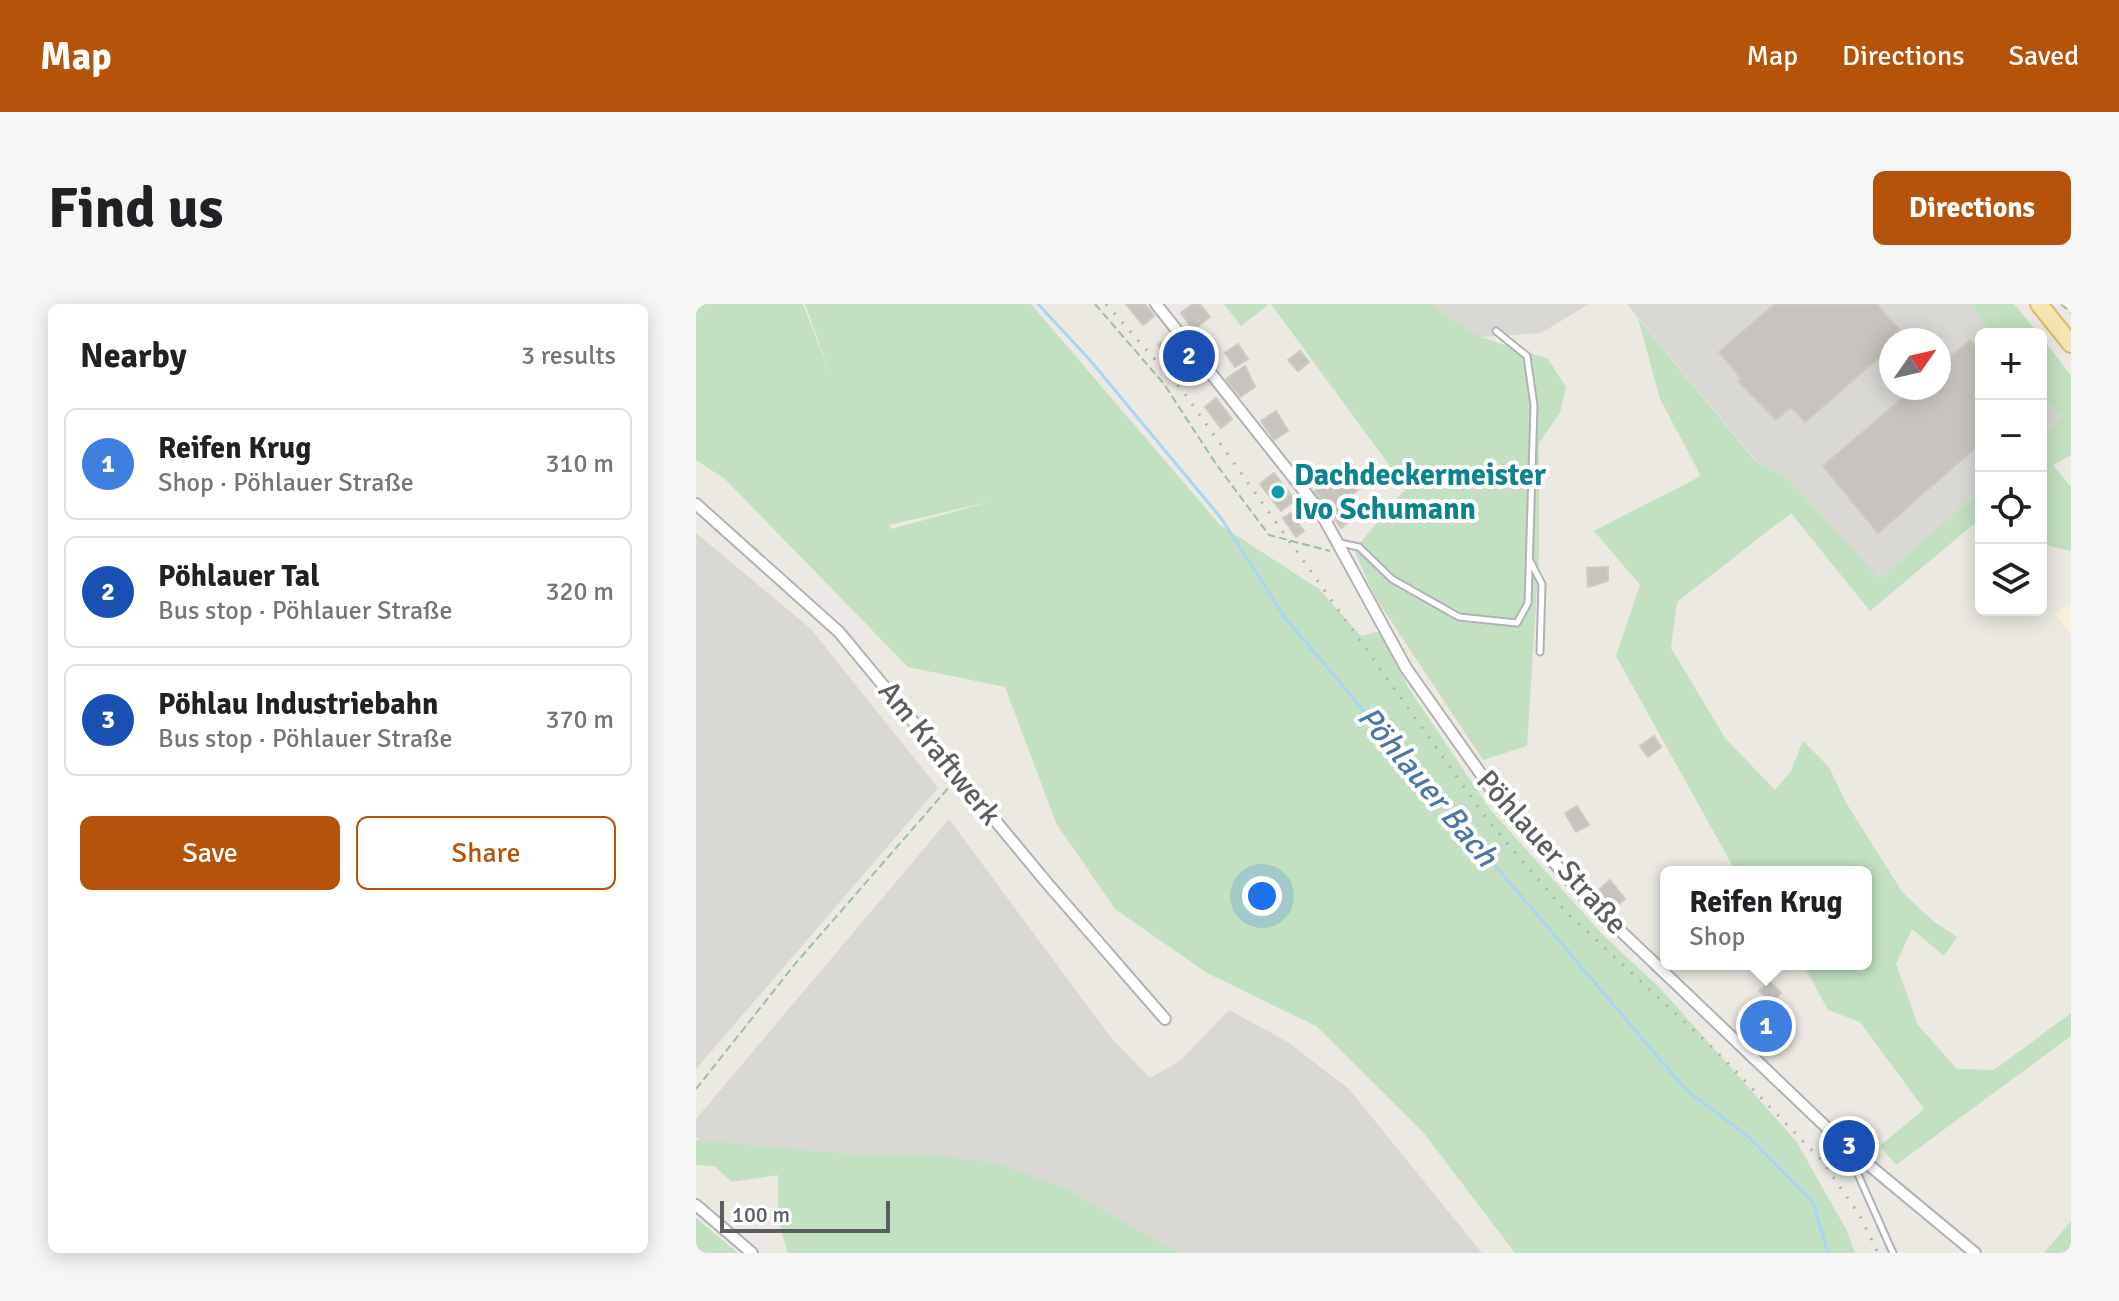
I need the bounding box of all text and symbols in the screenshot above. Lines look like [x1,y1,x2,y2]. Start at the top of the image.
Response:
text: Map [40,33,112,80]
text: Map [1746,39,1798,73]
text: Directions [1842,39,1964,73]
text: Saved [2008,39,2079,73]
button: Directions [1873,171,2071,245]
text: Find us [48,174,223,243]
pin: 2 [1163,326,1215,386]
north arrow [1879,328,1951,400]
map controls [1975,328,2047,616]
button: + [1975,328,2047,400]
text: Nearby [80,335,187,377]
text: 3 results [521,340,616,372]
button: − [1975,400,2047,472]
text: Reifen Krug [158,430,311,467]
text: 1 [101,448,115,480]
text: 310 m [545,448,614,480]
place label: Dachdeckermeister Ivo Schumann [1294,457,1546,528]
text: Shop · Pöhlauer Straße [158,467,414,499]
button: locate [1975,472,2047,544]
marker: Dachdeckermeister Ivo Schumann [1269,483,1287,501]
button: layers [1975,544,2047,616]
text: Pöhlauer Tal [158,558,320,595]
text: 2 [101,576,115,608]
text: 320 m [545,576,614,608]
text: Bus stop · Pöhlauer Straße [158,595,452,627]
street label: Am Kraftwerk [870,674,1009,833]
text: Pöhlau Industriebahn [158,686,438,723]
water label: Pöhlauer Bach [1349,698,1507,876]
text: 3 [101,704,115,736]
text: 370 m [545,704,614,736]
text: Bus stop · Pöhlauer Straße [158,723,452,755]
street label: Pöhlauer Straße [1468,763,1635,942]
button: Save [80,816,340,890]
button: Share [356,816,616,890]
popup [1660,866,1872,970]
your location [1242,876,1282,916]
text: Reifen Krug [1689,884,1843,921]
text: Shop [1689,921,1745,953]
pin: 1 [1740,996,1792,1056]
pin: 3 [1823,1116,1875,1176]
scale bar [720,1197,890,1233]
text: 100 m [732,1201,790,1228]

